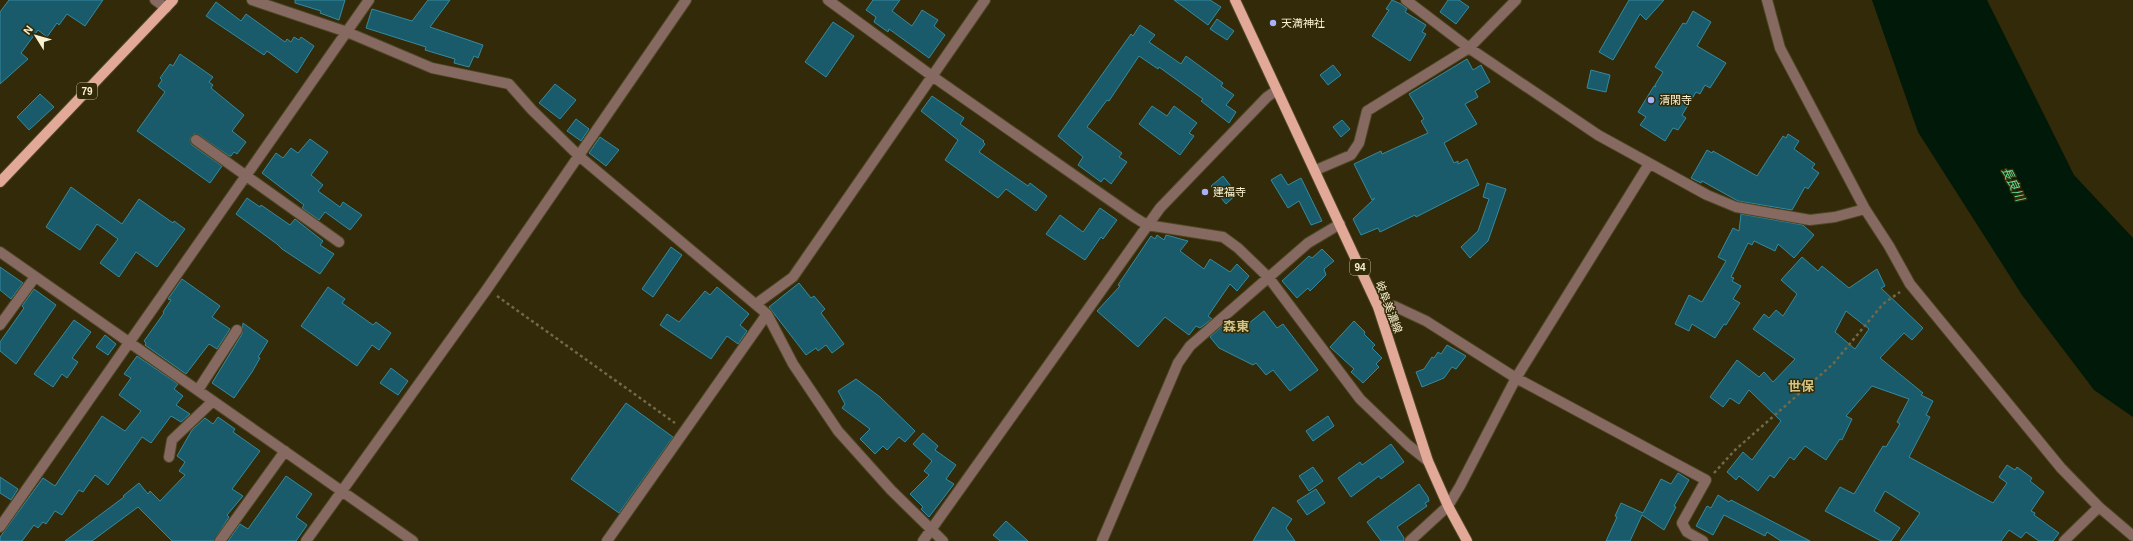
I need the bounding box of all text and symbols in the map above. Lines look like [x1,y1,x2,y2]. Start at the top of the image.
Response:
north arrow [16,16,56,56]
place label: 天満神社 [1281,17,1325,29]
marker: 天満神社 [1268,18,1278,28]
text: N [21,23,35,37]
road number: 79 [77,83,97,99]
place label: 清閑寺 [1659,94,1692,106]
marker: 清閑寺 [1646,95,1656,105]
water label: 長良川 [1999,165,2028,205]
place label: 建福寺 [1213,186,1246,198]
marker: 建福寺 [1200,187,1210,197]
road number: 94 [1350,259,1370,275]
street label: 岐阜美濃線 [1374,279,1404,335]
district label: 森東 [1223,319,1249,334]
district label: 世保 [1788,379,1814,394]

